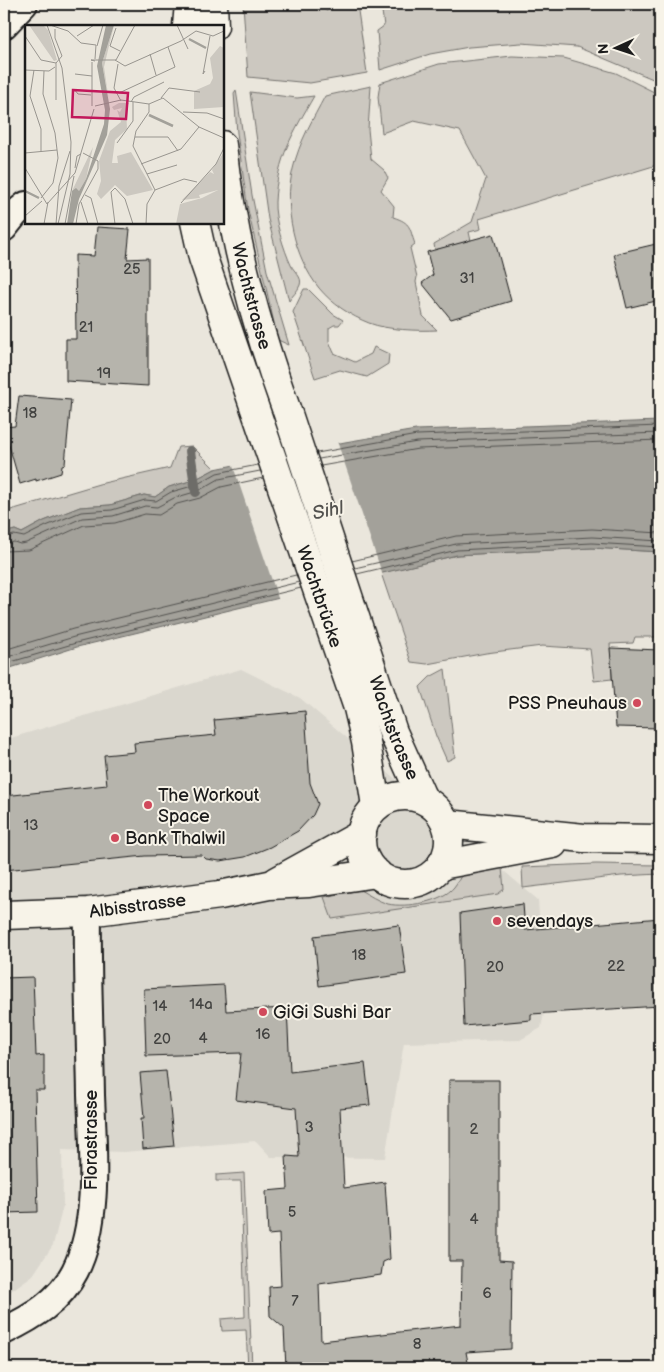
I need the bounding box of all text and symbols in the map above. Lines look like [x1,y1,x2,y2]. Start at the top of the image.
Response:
north arrow [592,22,642,72]
inset map [25,25,224,224]
text: N [595,43,612,54]
street label: Wachtstrasse [228,241,276,352]
house number: 25 [123,260,141,279]
house number: 31 [459,269,475,288]
house number: 21 [79,318,93,337]
house number: 19 [97,364,111,383]
house number: 18 [23,404,38,423]
water label: Sihl [310,496,346,525]
street label: Wachtbrücke [292,543,347,651]
street label: Wachtstrasse [365,673,424,783]
place label: PSS Pneuhaus [508,693,627,714]
marker: PSS Pneuhaus [631,697,643,709]
place label: The Workout Space [158,785,260,827]
marker: The Workout Space [142,799,154,811]
house number: 13 [23,816,39,835]
place label: Bank Thalwil [125,828,226,849]
marker: Bank Thalwil [109,832,121,844]
street label: Albisstrasse [88,889,188,922]
place label: sevendays [507,911,593,932]
marker: sevendays [491,915,503,927]
house number: 18 [352,946,367,965]
house number: 22 [607,957,625,976]
house number: 20 [486,958,504,977]
house number: 14a [189,995,213,1014]
house number: 14 [153,997,167,1016]
place label: GiGi Sushi Bar [273,1002,391,1023]
marker: GiGi Sushi Bar [257,1006,269,1018]
house number: 16 [256,1025,270,1044]
house number: 4 [198,1029,208,1048]
house number: 20 [153,1030,171,1049]
street label: Florastrasse [81,1089,102,1190]
house number: 3 [304,1118,314,1137]
house number: 2 [470,1120,479,1139]
house number: 5 [288,1203,296,1222]
house number: 4 [469,1210,479,1229]
house number: 6 [482,1284,492,1303]
house number: 7 [291,1292,299,1311]
house number: 8 [413,1335,422,1354]

